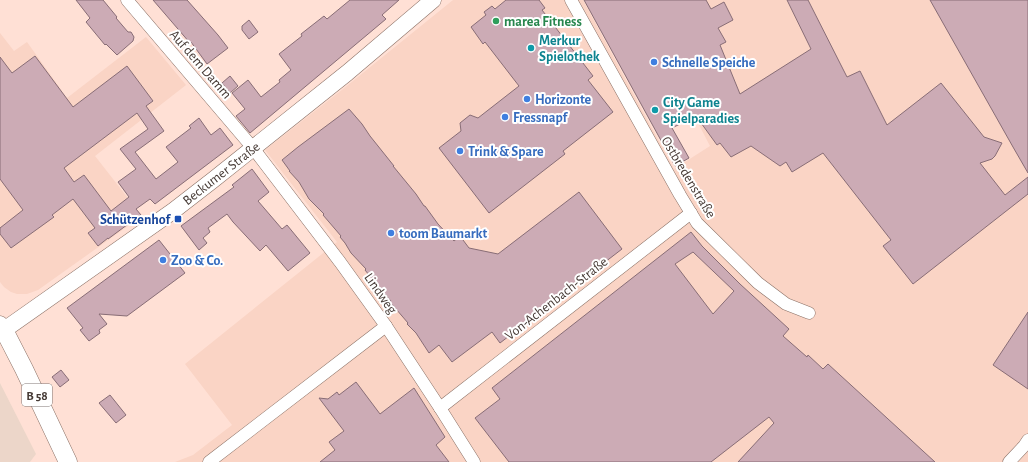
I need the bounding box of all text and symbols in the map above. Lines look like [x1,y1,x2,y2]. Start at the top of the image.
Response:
place label: marea Fitness [504,15,582,29]
marker: marea Fitness [491,16,501,26]
street label: Auf dem Damm [167,28,234,102]
place label: Merkur Spielothek [539,34,600,64]
marker: Merkur Spielothek [526,43,536,53]
place label: Schnelle Speiche [662,56,756,70]
marker: Schnelle Speiche [649,57,659,67]
place label: Horizonte [535,93,592,107]
marker: Horizonte [522,94,532,104]
place label: City Game Spielparadies [663,96,739,126]
marker: City Game Spielparadies [650,105,660,115]
place label: Fressnapf [513,111,568,125]
marker: Fressnapf [500,112,510,122]
street label: Ostbredenstraße [658,134,718,221]
street label: Beckumer Straße [181,140,263,208]
place label: Trink & Spare [468,145,544,159]
marker: Trink & Spare [455,146,465,156]
place label: Schützenhof [100,213,171,227]
marker: Schützenhof [173,214,183,224]
place label: toom Baumarkt [399,227,487,241]
marker: toom Baumarkt [386,228,396,238]
place label: Zoo & Co. [171,254,223,268]
marker: Zoo & Co. [158,255,168,265]
street label: Von-Achenbach-Straße [503,255,610,343]
street label: Lindweg [361,271,399,317]
road number: B 58 [22,384,52,406]

